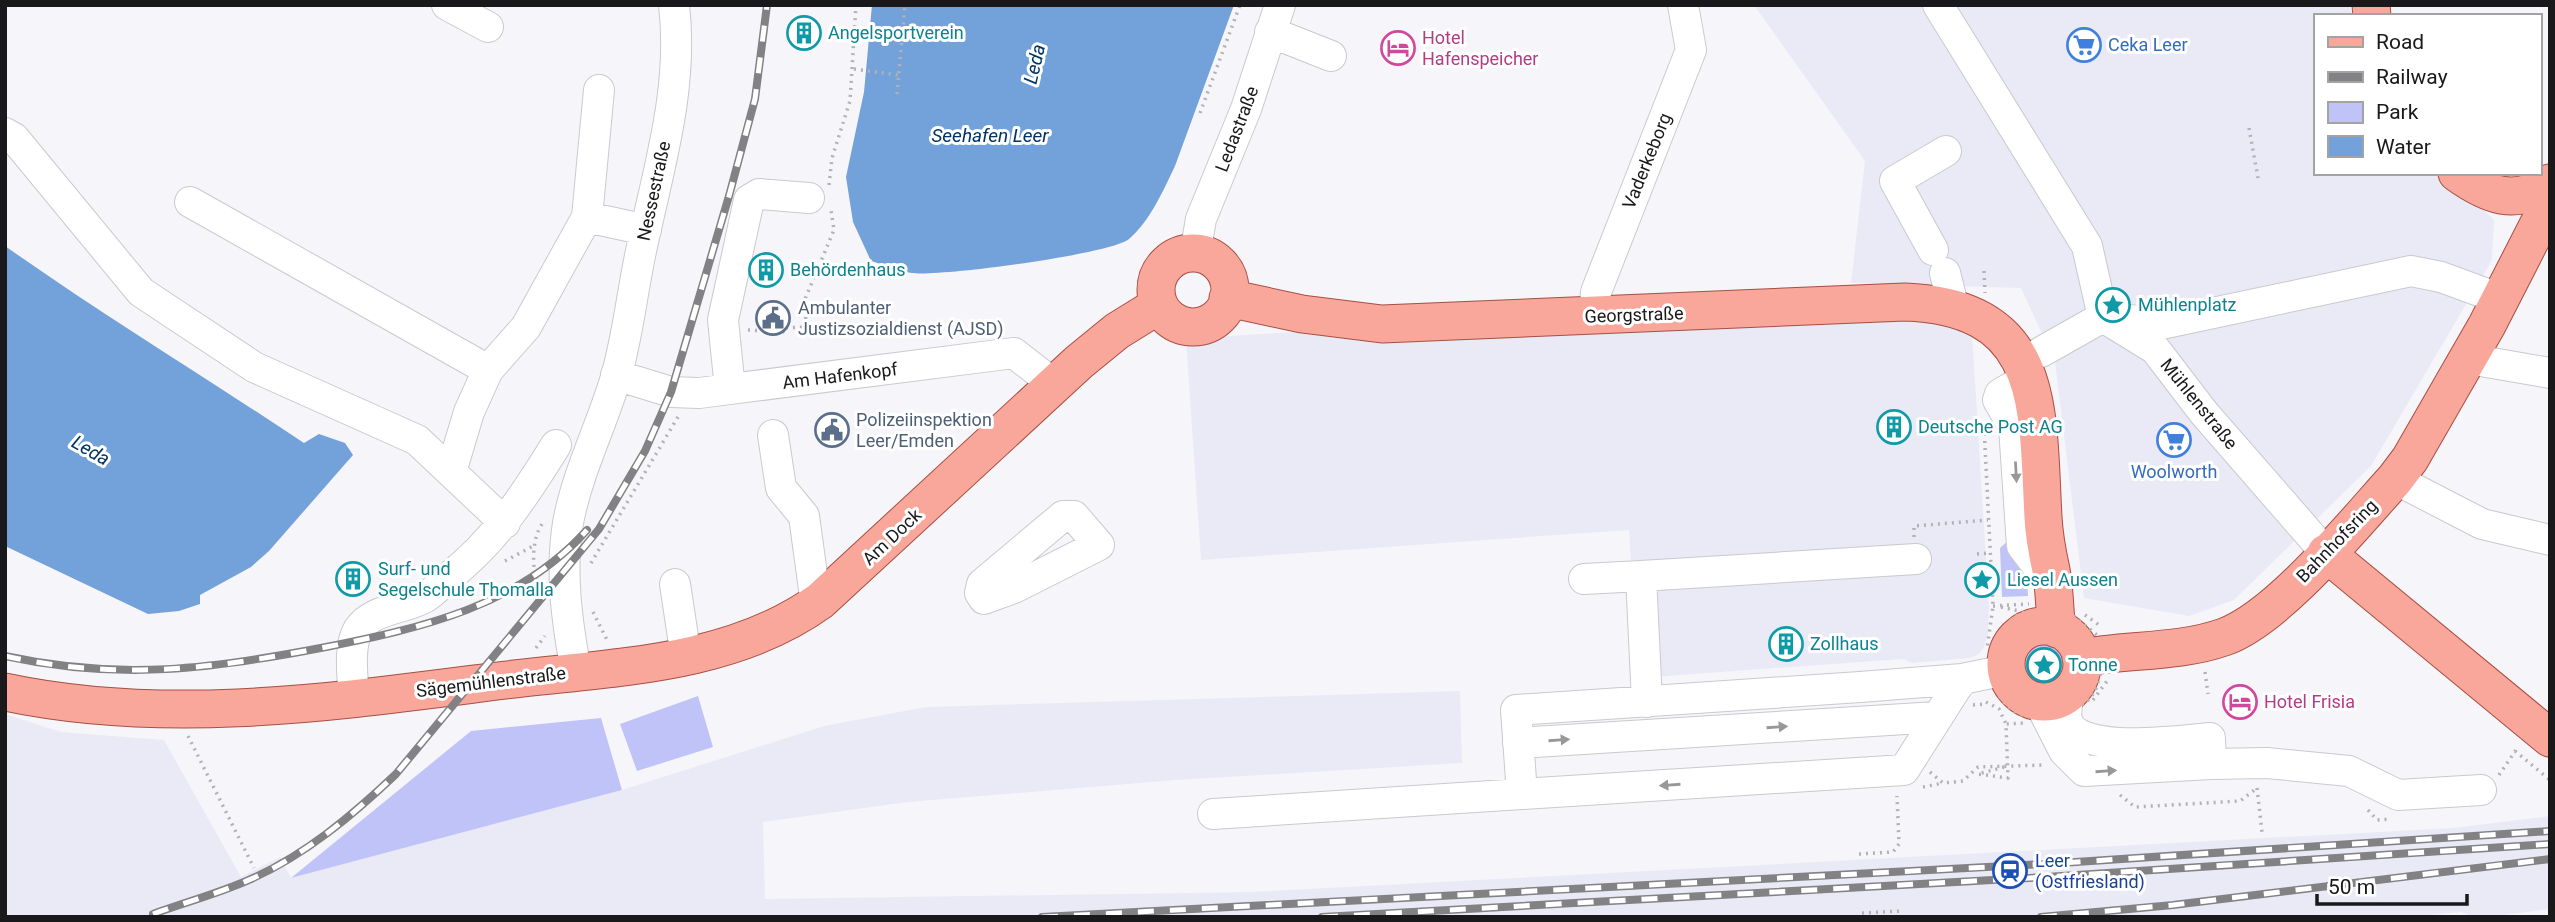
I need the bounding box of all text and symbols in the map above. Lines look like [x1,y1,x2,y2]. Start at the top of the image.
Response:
building icon: Angelsportverein [785,14,823,52]
legend [2314,14,2541,175]
place label: Angelsportverein [828,22,964,43]
supermarket icon: Ceka Leer [2065,26,2103,64]
place label: Hotel Hafenspeicher [1422,27,1538,69]
hotel icon: Hotel Hafenspeicher [1379,29,1417,67]
text: Road [2376,30,2424,54]
place label: Ceka Leer [2108,34,2188,55]
water label: Leda [1019,42,1050,86]
text: Railway [2376,65,2448,89]
street label: Ledastraße [1211,83,1262,175]
text: Park [2376,100,2419,124]
street label: Vaderkeborg [1618,110,1675,212]
water label: Seehafen Leer [931,124,1049,147]
text: Water [2376,135,2431,159]
street label: Nessestraße [633,139,674,243]
building icon: Behördenhaus [747,251,785,289]
place label: Behördenhaus [790,259,905,280]
place icon: Mühlenplatz [2094,286,2132,324]
place label: Mühlenplatz [2138,294,2237,315]
place label: Ambulanter Justizsozialdienst (AJSD) [798,297,1004,340]
public building icon: Ambulanter Justizsozialdienst (AJSD) [754,299,792,337]
street label: Georgstraße [1584,302,1684,327]
street label: Mühlenstraße [2156,354,2242,453]
street label: Am Hafenkopf [781,358,899,393]
building icon: Deutsche Post AG [1875,408,1913,446]
place label: Polizeiinspektion Leer/Emden [856,409,992,451]
public building icon: Polizeiinspektion Leer/Emden [813,411,851,449]
place label: Deutsche Post AG [1918,416,2063,437]
supermarket icon: Woolworth [2155,421,2193,459]
water label: Leda [68,430,114,470]
one-way arrow [2011,461,2022,483]
place label: Woolworth [2131,461,2217,482]
street label: Bahnhofsring [2292,495,2381,586]
street label: Am Dock [858,504,926,569]
place label: Surf- und Segelschule Thomalla [378,558,554,600]
building icon: Surf- und Segelschule Thomalla [334,560,372,598]
place icon: Liesel Aussen [1963,561,2001,599]
place label: Liesel Aussen [2007,569,2118,590]
building icon: Zollhaus [1767,625,1805,663]
place label: Zollhaus [1810,633,1879,654]
place icon: Tonne [2025,646,2063,684]
place label: Tonne [2068,654,2118,675]
street label: Sägemühlenstraße [415,662,567,701]
hotel icon: Hotel Frisia [2221,683,2259,721]
place label: Hotel Frisia [2264,691,2355,712]
one-way arrow [1767,721,1789,732]
one-way arrow [1548,735,1570,746]
one-way arrow [2095,765,2117,776]
one-way arrow [1659,780,1681,791]
place label: Leer (Ostfriesland) [2035,850,2145,893]
station icon: Leer (Ostfriesland) [1991,852,2029,890]
scale bar [2317,862,2468,906]
text: 50 m [2328,875,2375,899]

